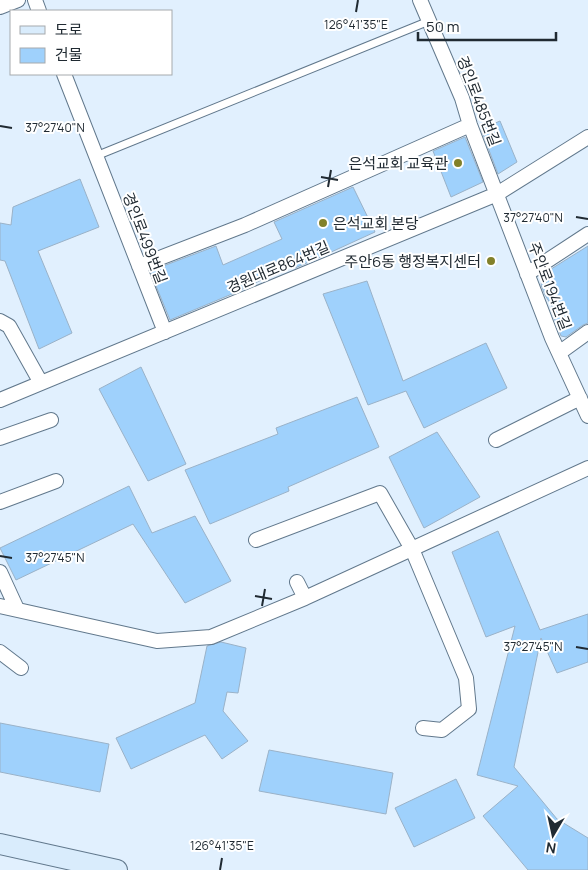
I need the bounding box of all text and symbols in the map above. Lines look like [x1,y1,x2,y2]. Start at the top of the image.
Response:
legend [10,10,172,75]
scale bar [418,10,556,42]
text: 126°41'35"E [324,16,388,33]
text: 50 m [426,16,460,37]
text: 도로 [55,19,83,40]
text: 건물 [55,44,83,65]
street label: 경인로485번길 [452,53,506,149]
text: 37°27'40"N [25,119,85,136]
place label: 은석교회 교육관 [348,153,448,174]
marker: 은석교회 교육관 [452,157,464,169]
street label: 경인로499번길 [118,189,172,287]
text: 37°27'40"N [503,209,563,226]
place label: 은석교회 본당 [333,213,419,234]
marker: 은석교회 본당 [317,217,329,229]
street label: 경원대로864번길 [223,236,333,298]
street label: 주안로194번길 [524,239,576,333]
place label: 주안6동 행정복지센터 [344,251,481,272]
marker: 주안6동 행정복지센터 [485,255,497,267]
text: 37°27'45"N [26,549,84,566]
text: 37°27'45"N [504,638,562,655]
north arrow [528,810,578,860]
text: 126°41'35"E [190,837,254,854]
text: N [544,838,557,859]

